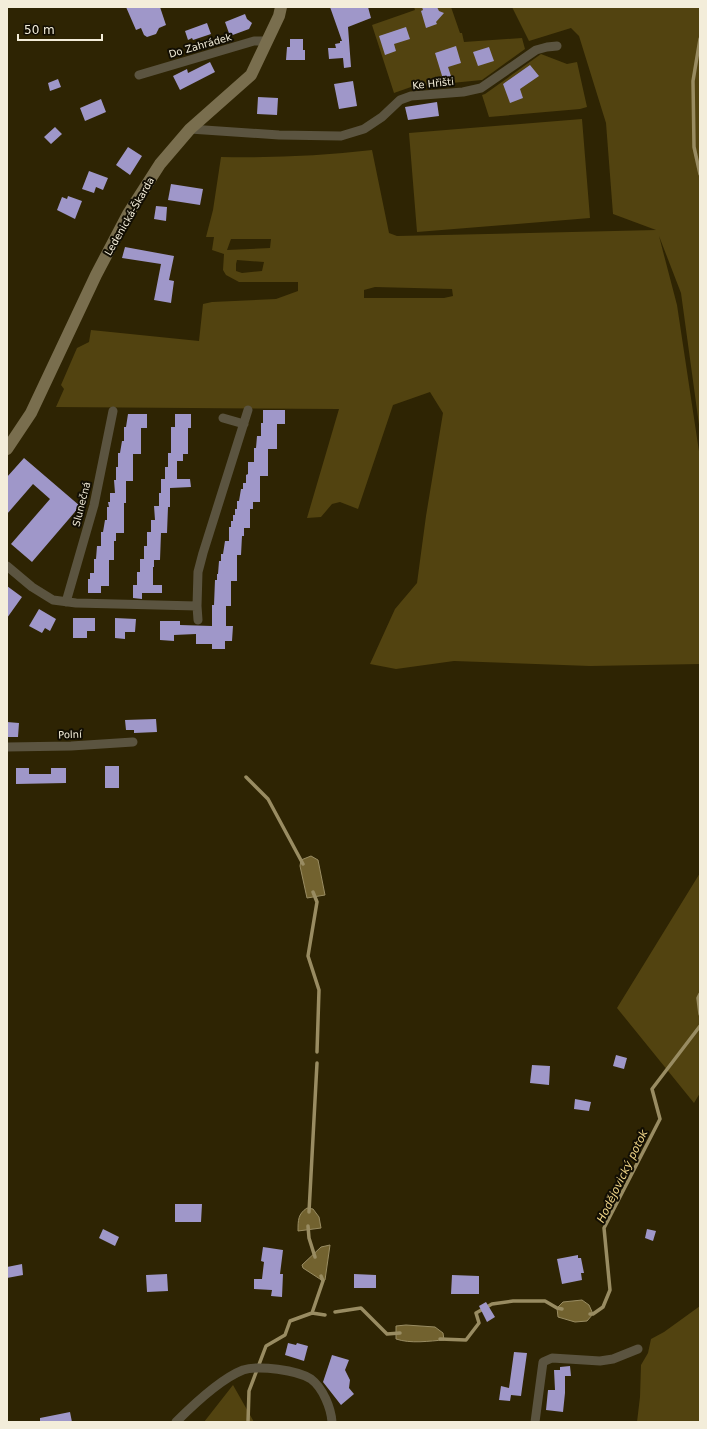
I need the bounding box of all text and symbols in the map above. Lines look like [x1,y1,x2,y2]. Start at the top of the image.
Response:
scale bar [18,16,102,42]
text: 50 m [24,23,55,37]
street label: Do Zahrádek [167,31,233,60]
street label: Ke Hřišti [412,76,454,91]
street label: Ledenická-Škarda [102,175,156,257]
street label: Slunečná [71,481,92,528]
street label: Polní [58,729,83,740]
water label: Hodějovický potok [594,1127,651,1225]

